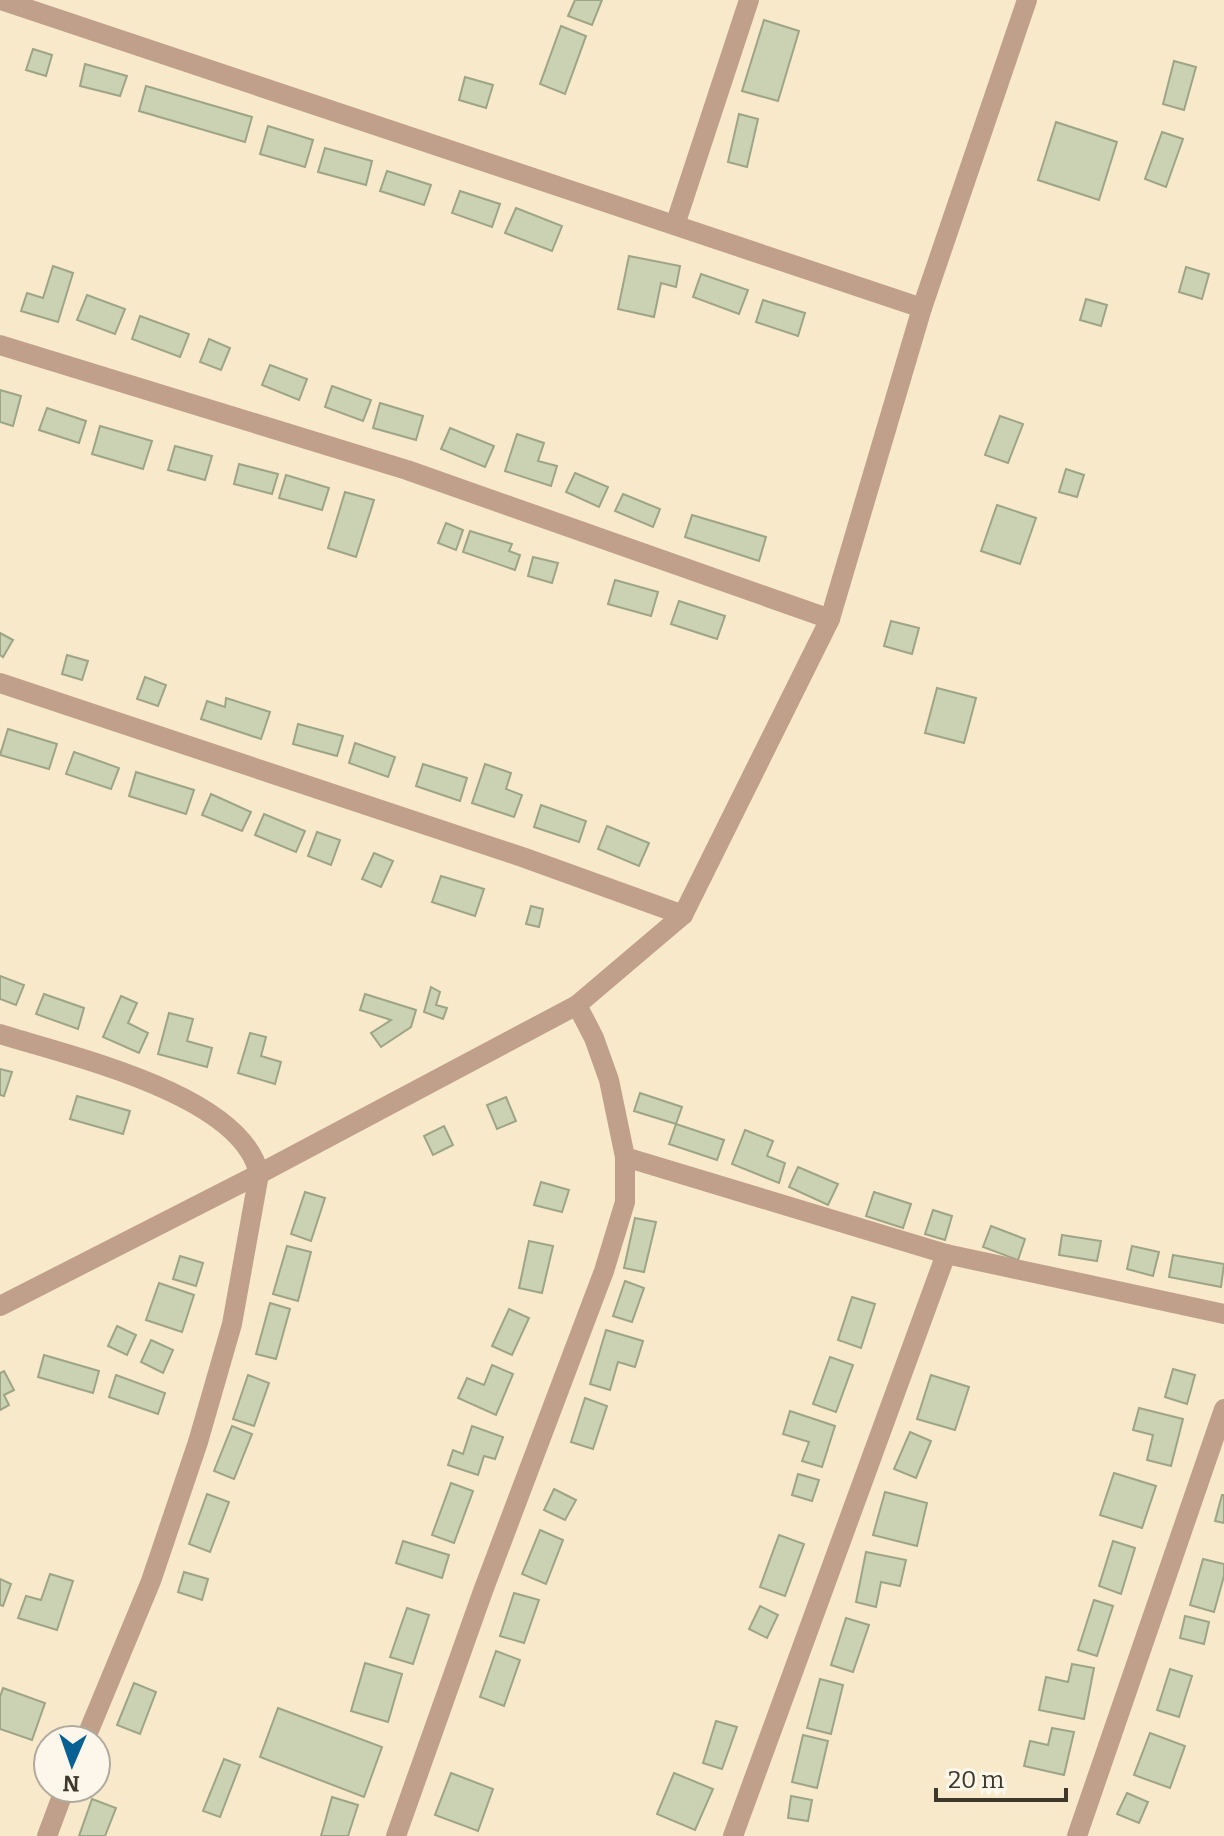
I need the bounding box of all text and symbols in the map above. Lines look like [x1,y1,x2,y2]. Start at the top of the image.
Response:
north arrow [32,1724,112,1804]
scale bar [936,1752,1066,1802]
text: 20 m [948,1766,1004,1794]
text: N [62,1770,80,1797]

